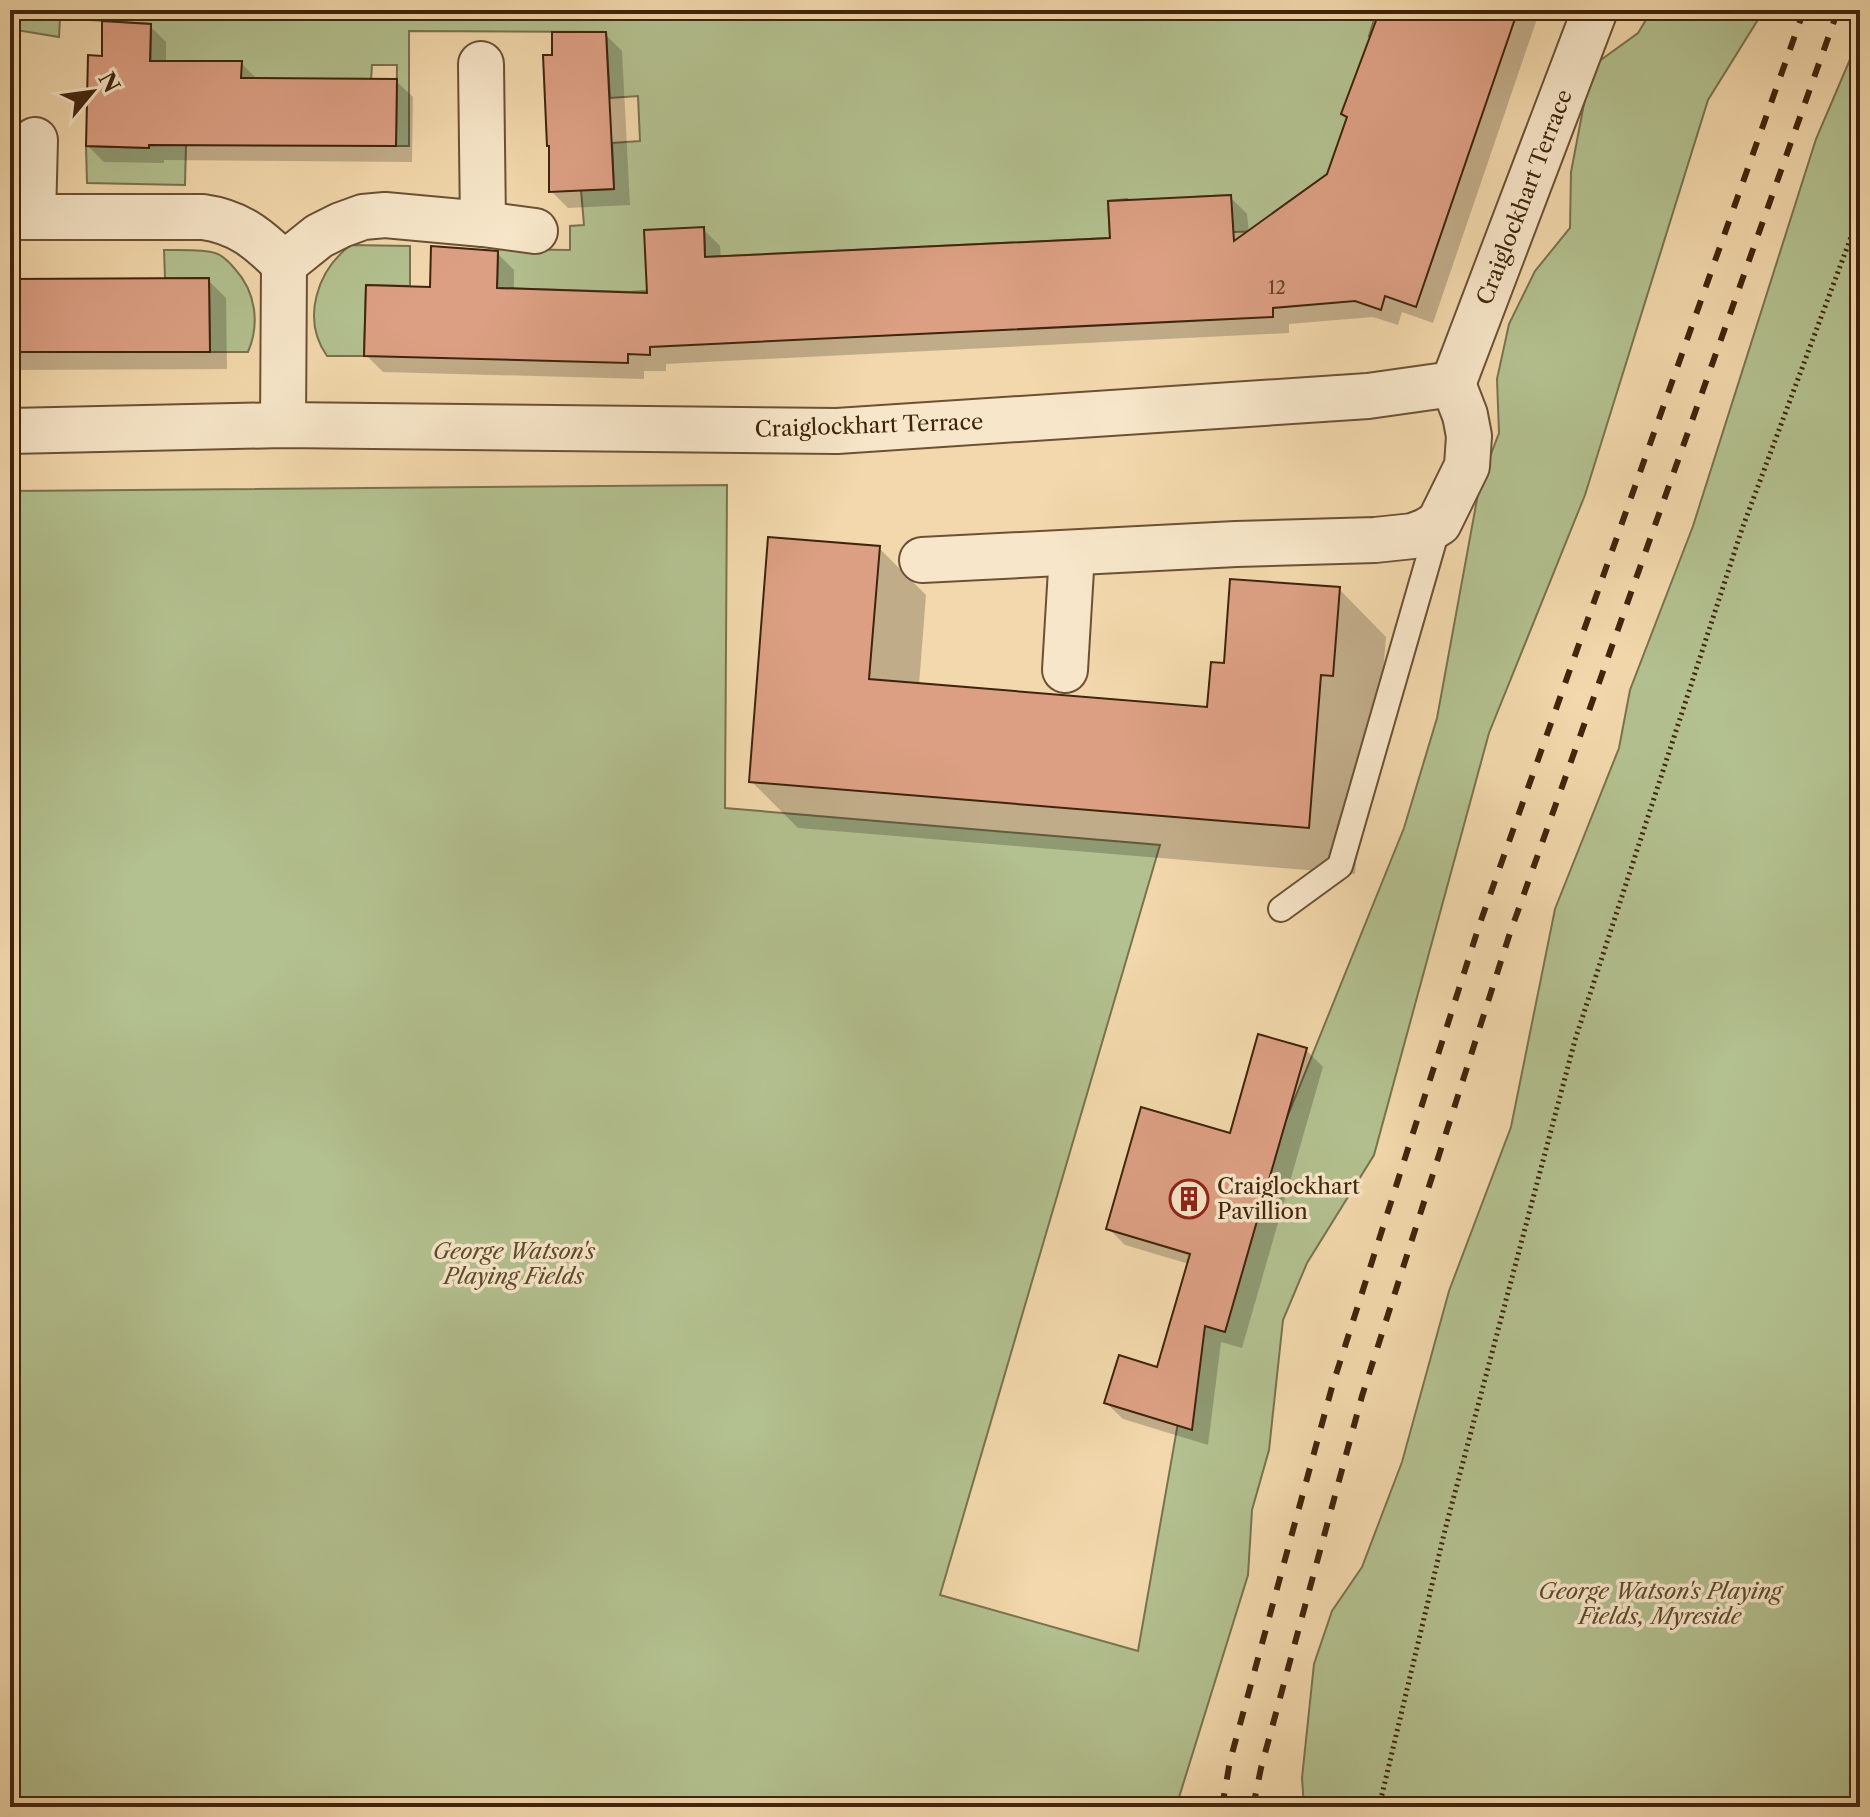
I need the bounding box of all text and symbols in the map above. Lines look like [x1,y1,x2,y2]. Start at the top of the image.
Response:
north arrow [52,52,132,132]
text: N [93,68,125,97]
street label: Craiglockhart Terrace [1471,86,1578,309]
house number: 12 [1268,277,1286,299]
street label: Craiglockhart Terrace [754,408,984,443]
place label: Craiglockhart Pavillion [1217,1173,1360,1225]
building icon: Craiglockhart Pavillion [1168,1178,1210,1220]
park label: George Watson's Playing Fields [433,1238,596,1290]
park label: George Watson's Playing Fields, Myreside [1538,1578,1784,1630]

